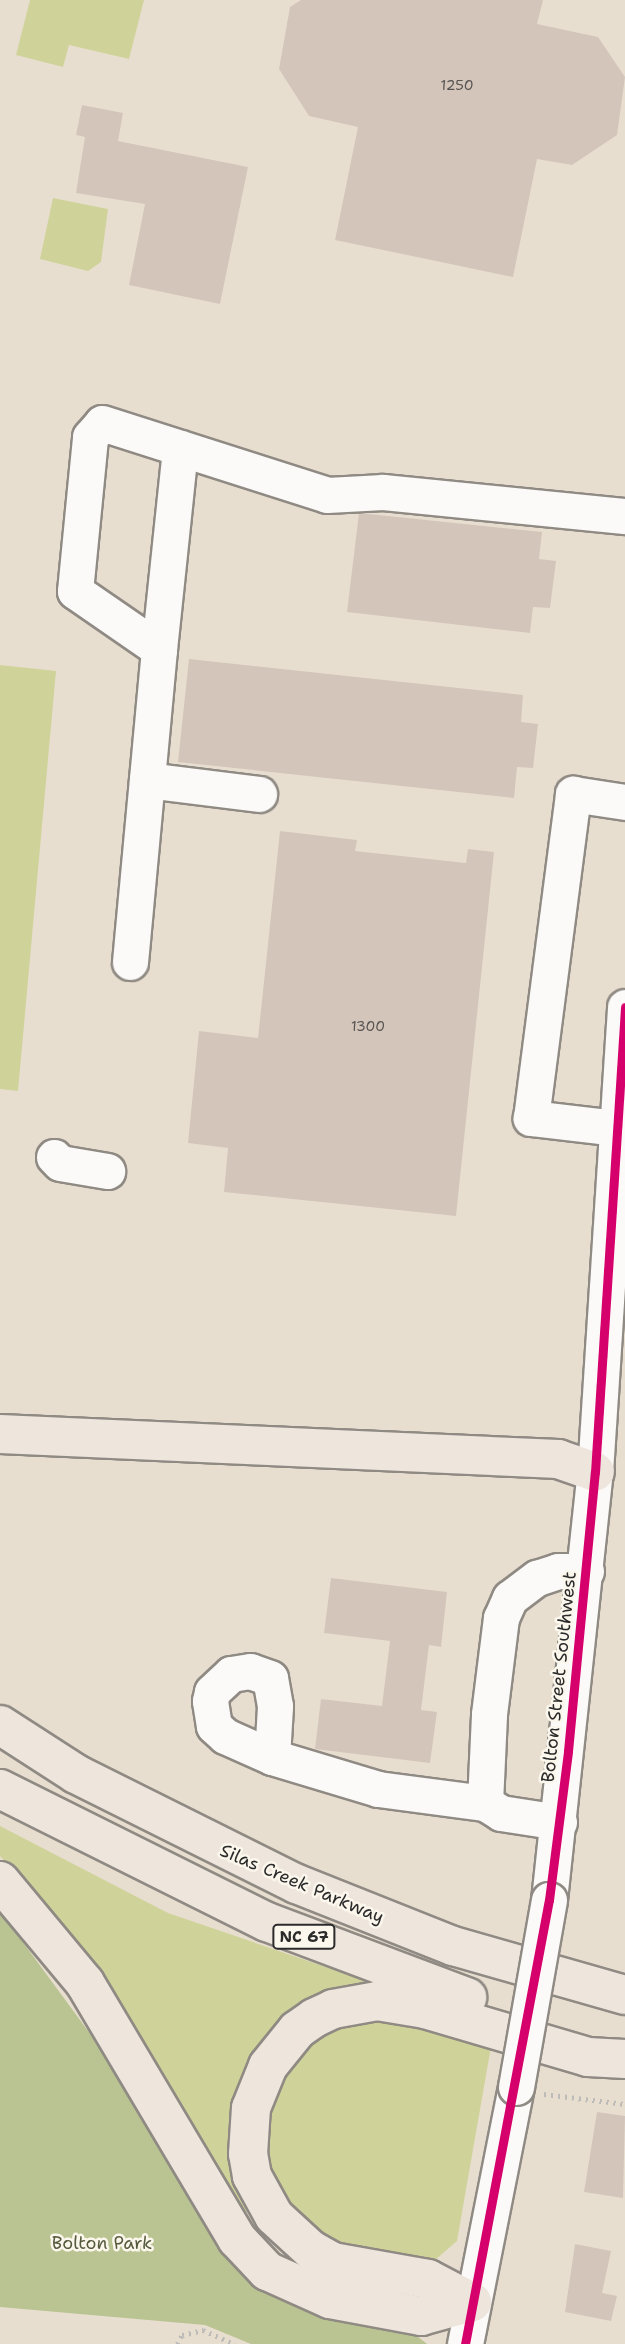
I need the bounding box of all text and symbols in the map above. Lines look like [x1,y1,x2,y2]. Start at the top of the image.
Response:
house number: 1250 [441,77,473,93]
house number: 1300 [351,1018,385,1034]
street label: Bolton Street Southwest [537,1570,581,1784]
street label: Silas Creek Parkway [217,1840,387,1928]
road number: NC 67 [271,1924,337,1950]
park label: Bolton Park [52,2232,152,2254]

